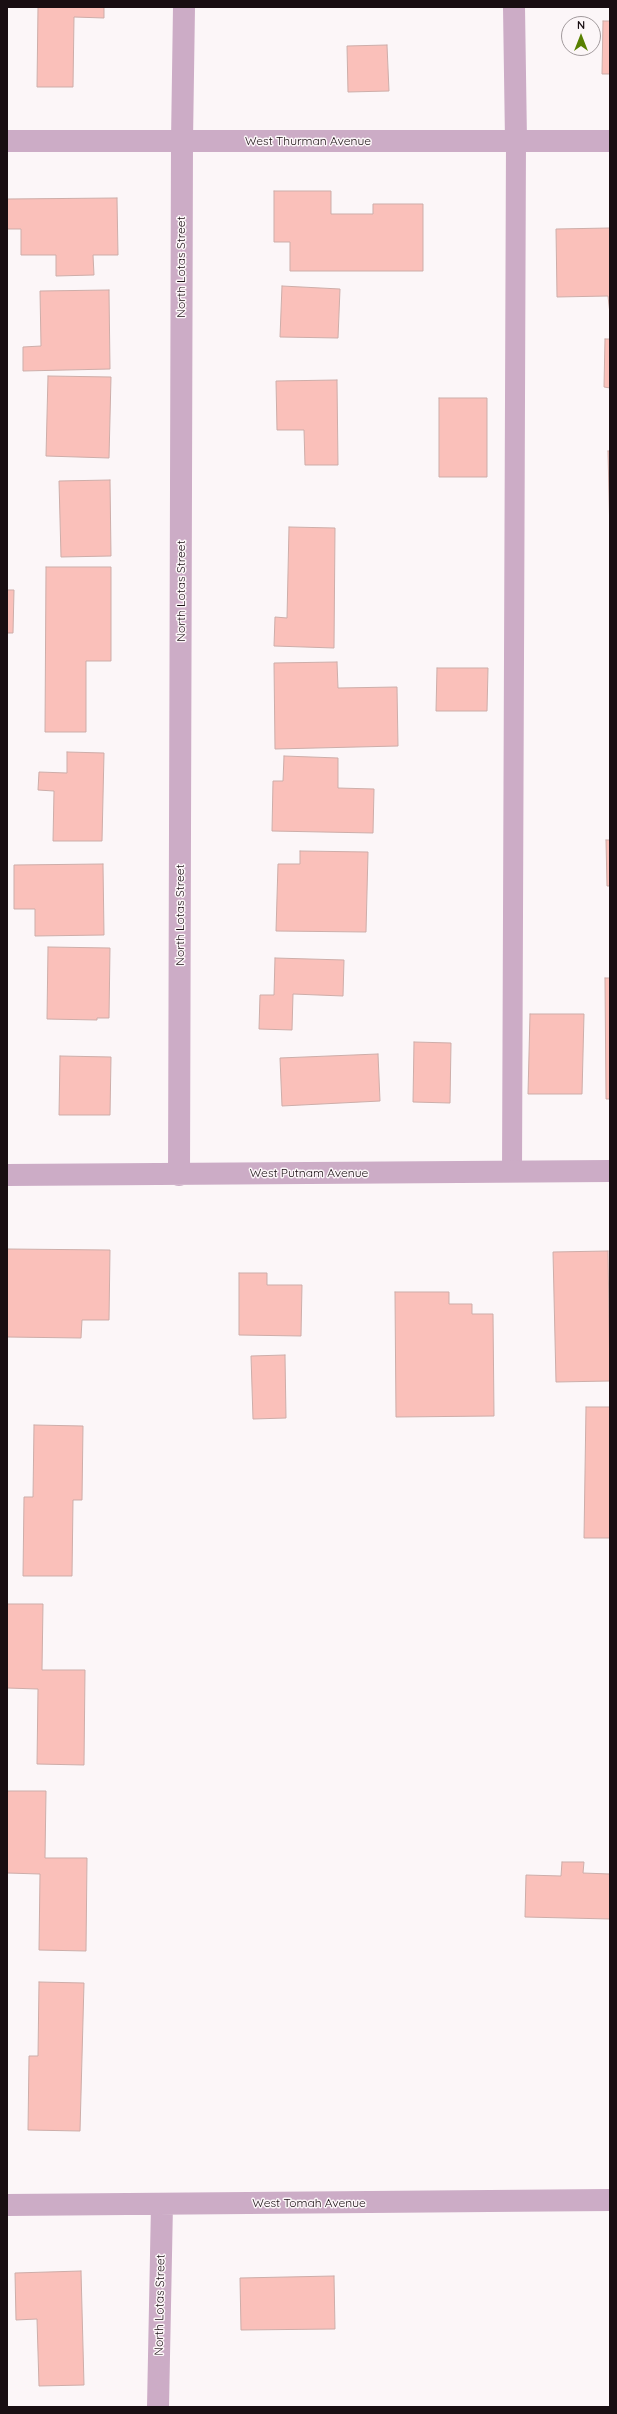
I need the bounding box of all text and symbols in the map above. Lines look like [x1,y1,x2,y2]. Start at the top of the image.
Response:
north arrow [561,16,601,56]
text: N [577,18,585,32]
street label: West Thurman Avenue [245,134,371,148]
street label: North Lotas Street [174,216,188,318]
street label: North Lotas Street [174,540,188,642]
street label: North Lotas Street [173,864,187,966]
street label: West Putnam Avenue [250,1166,368,1180]
street label: West Tomah Avenue [252,2196,366,2210]
street label: North Lotas Street [152,2254,168,2356]

